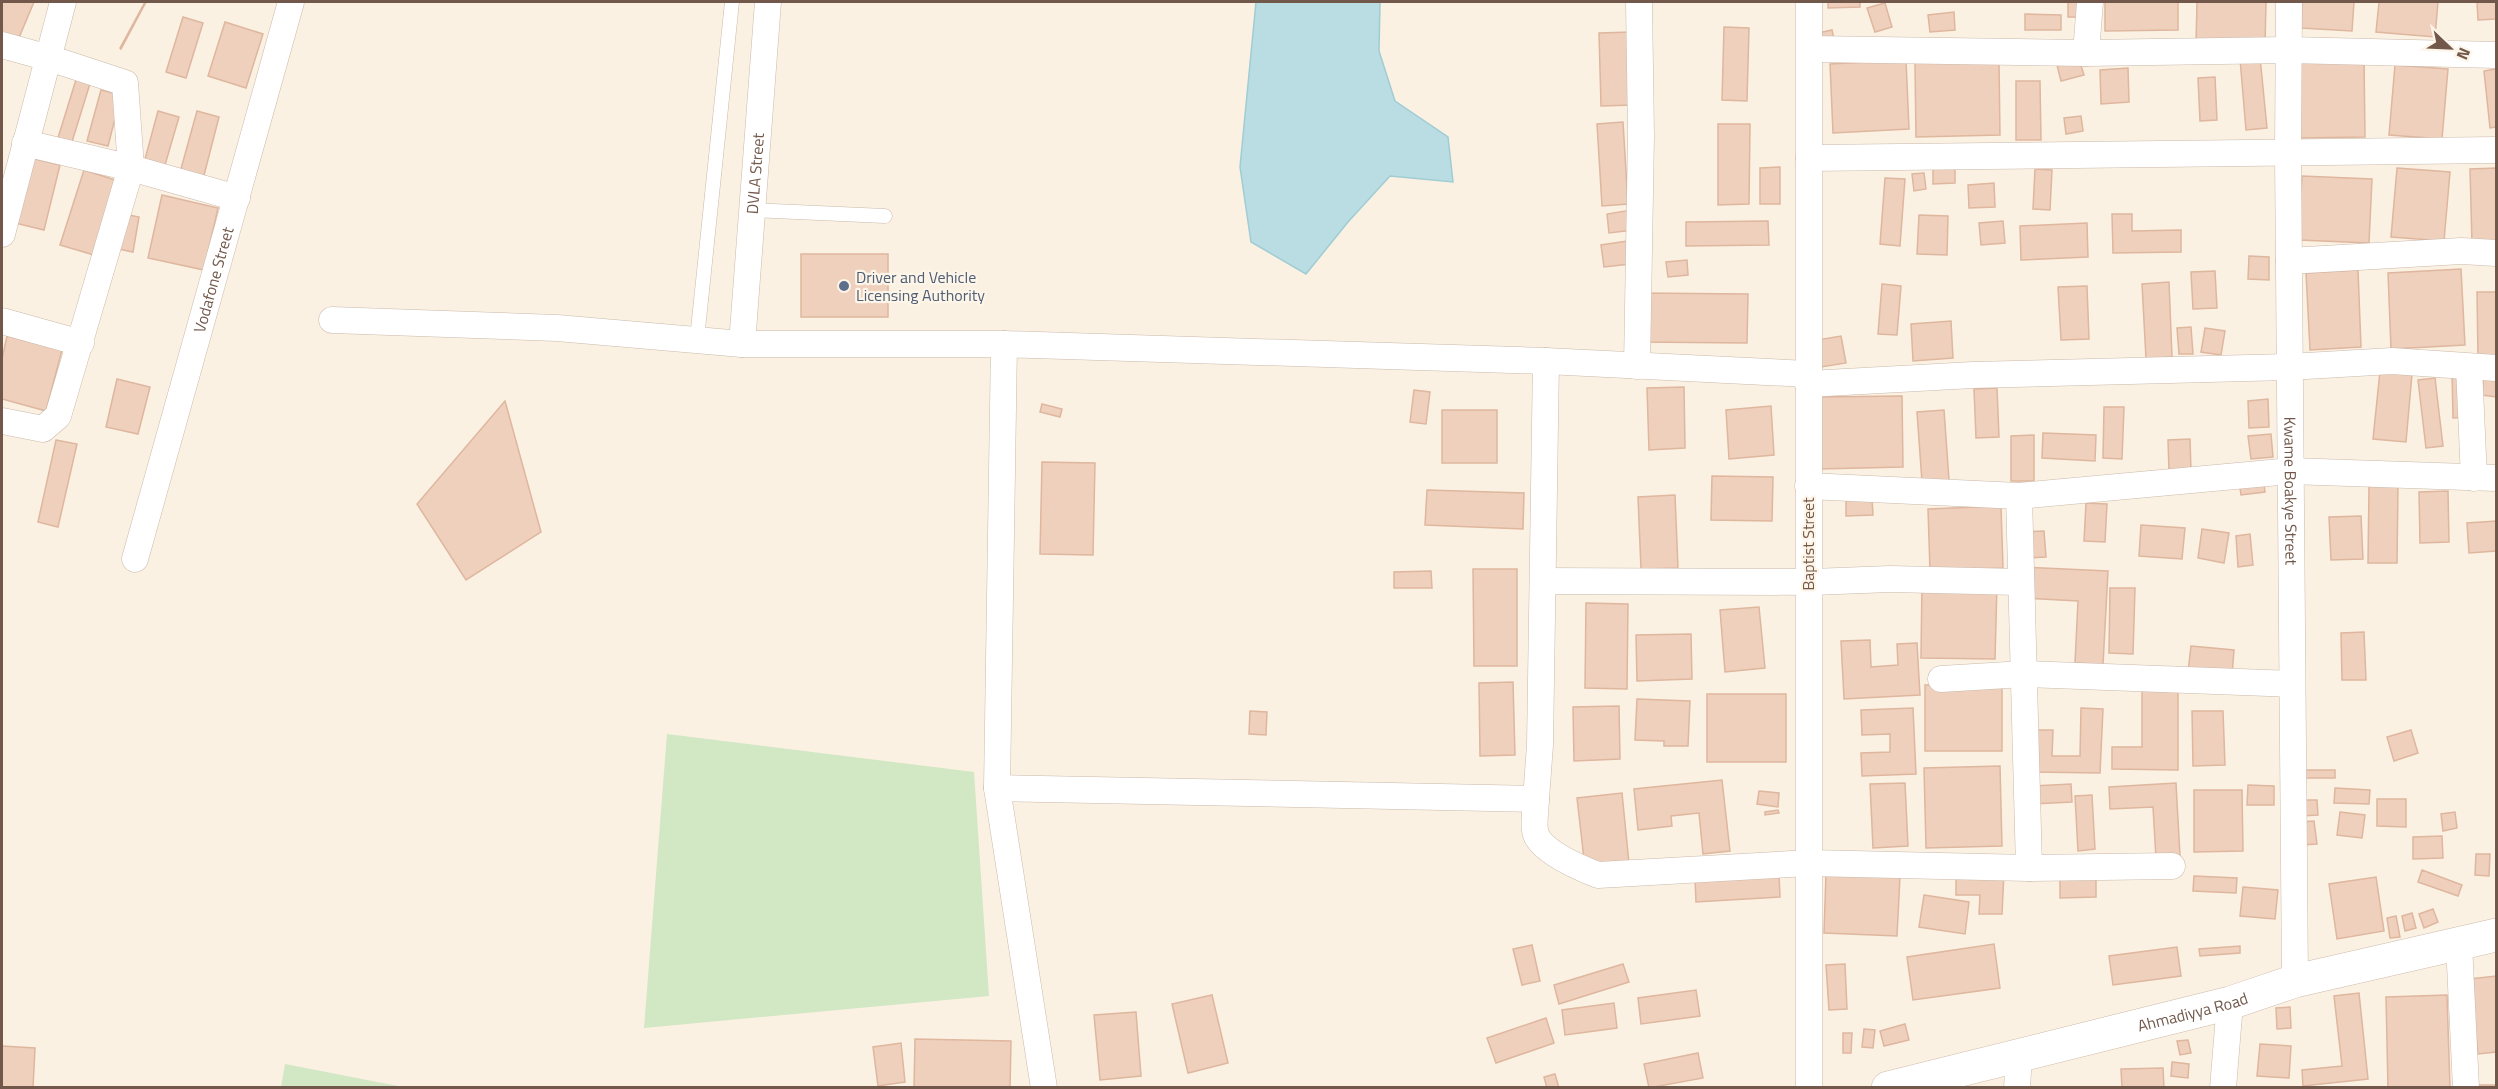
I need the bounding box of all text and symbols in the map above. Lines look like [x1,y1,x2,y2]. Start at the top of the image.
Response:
north arrow [2420,18,2480,78]
text: N [2451,44,2477,64]
street label: DVLA Street [740,132,770,215]
street label: Vodafone Street [187,224,240,335]
place label: Driver and Vehicle Licensing Authority [856,265,985,307]
marker: Driver and Vehicle Licensing Authority [837,279,851,293]
street label: Kwame Boakye Street [2278,417,2303,566]
street label: Baptist Street [1796,497,1820,591]
street label: Ahmadiyya Road [2135,986,2251,1038]

